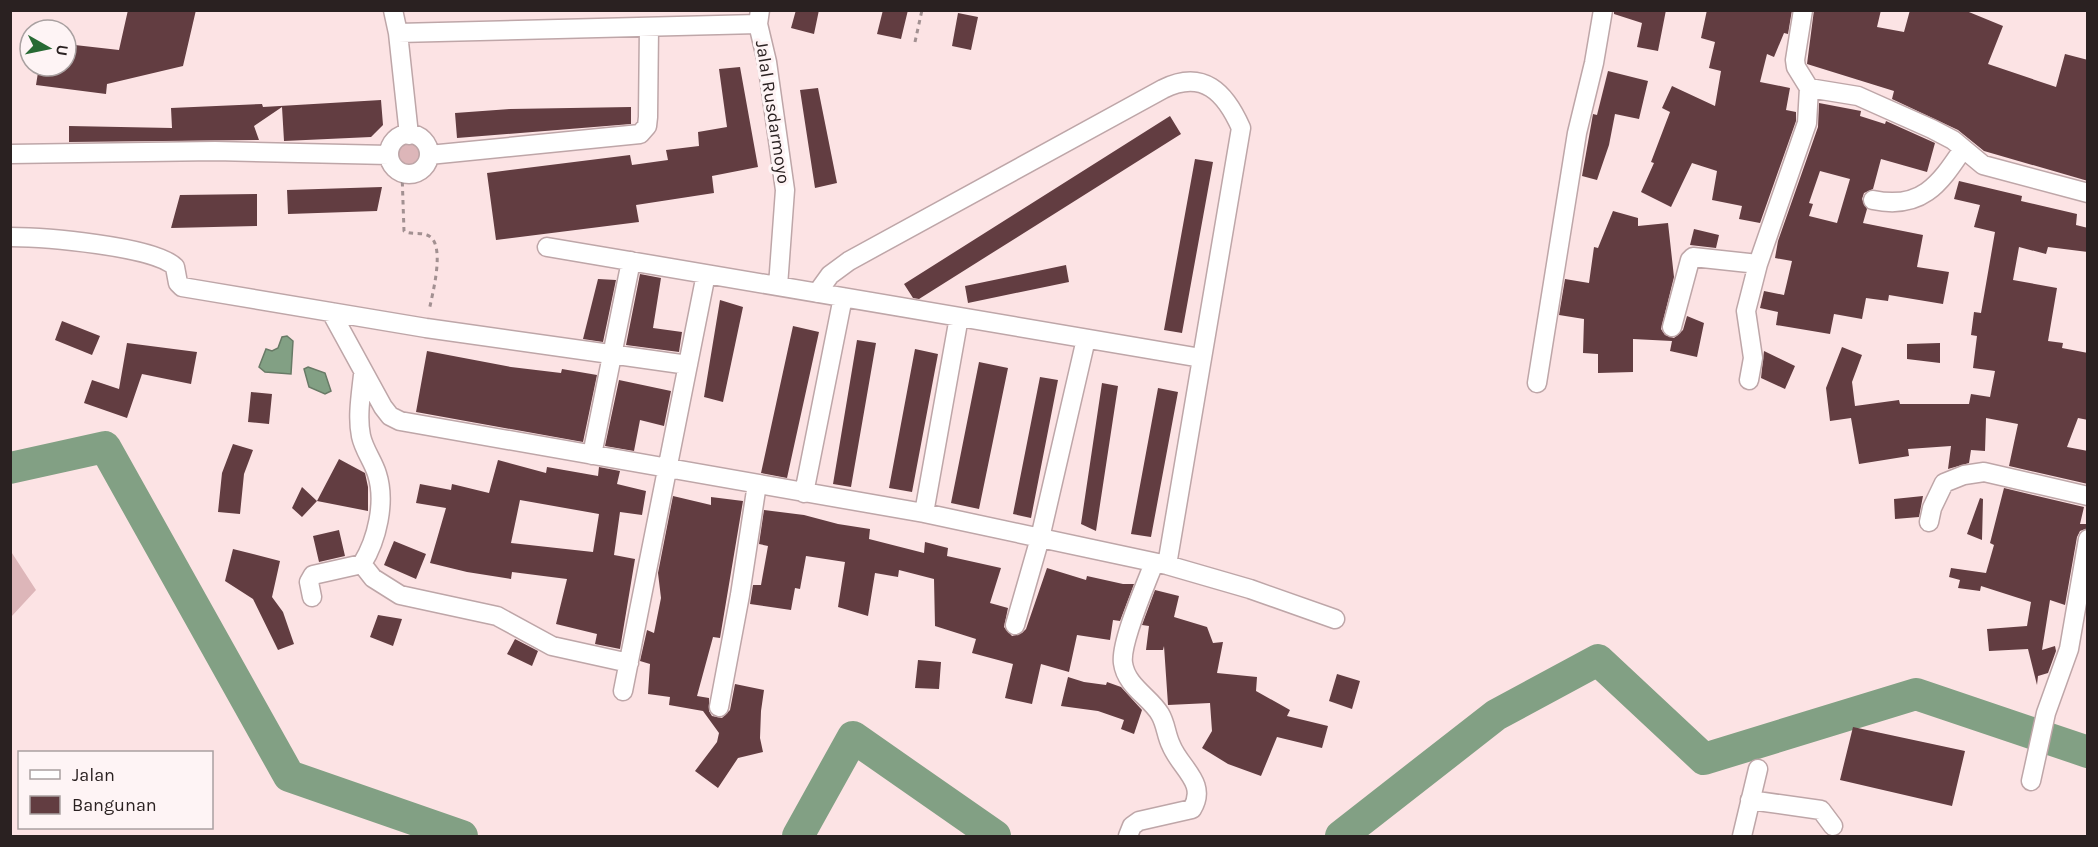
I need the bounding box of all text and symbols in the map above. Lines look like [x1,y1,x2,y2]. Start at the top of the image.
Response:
north arrow [18,18,78,78]
street label: Jalal Rusdarmoyo [751,39,795,185]
text: U [52,43,73,57]
legend [18,751,213,829]
text: Jalan [72,764,115,786]
text: Bangunan [72,794,157,816]

